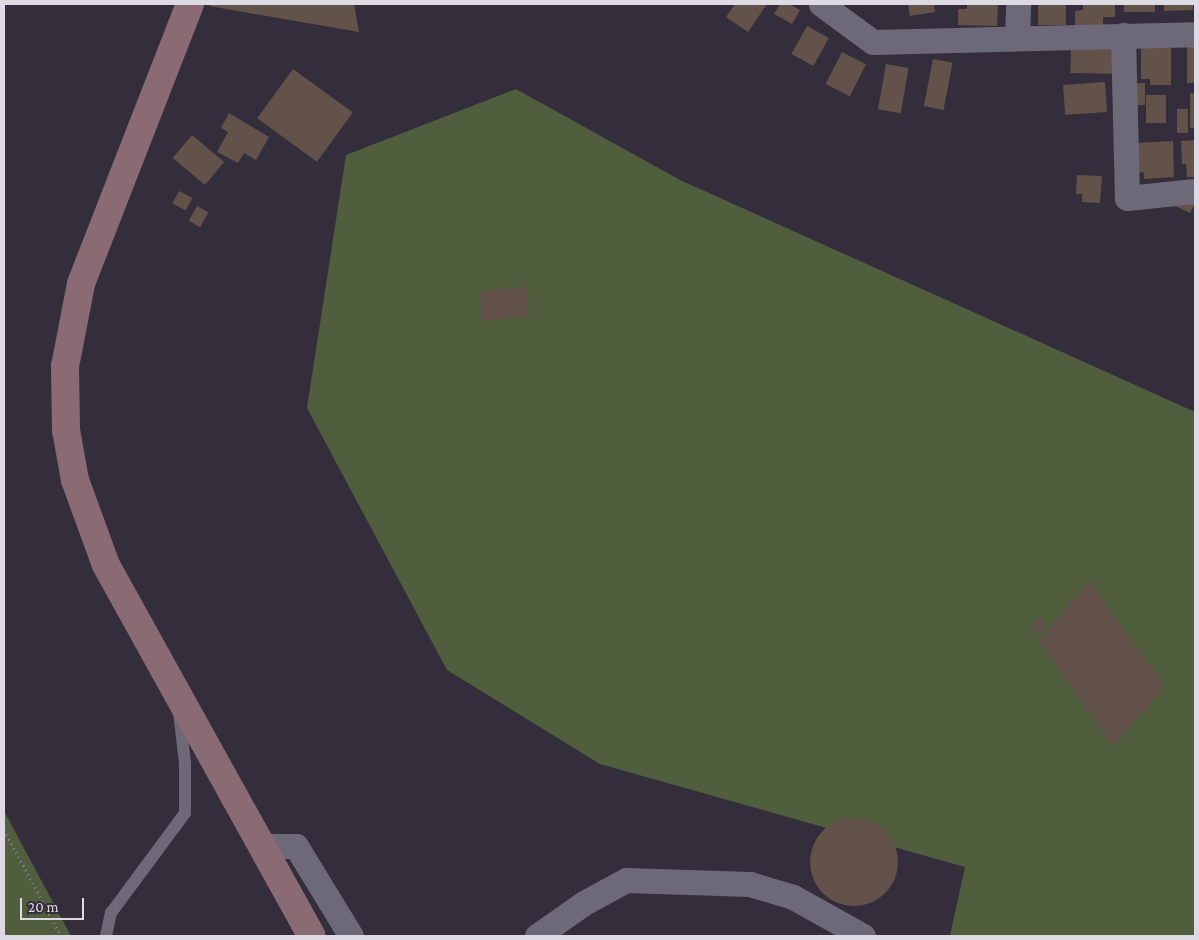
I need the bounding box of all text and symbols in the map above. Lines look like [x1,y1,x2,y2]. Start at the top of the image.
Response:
scale bar [22,888,86,920]
text: 20 m [28,899,59,915]

